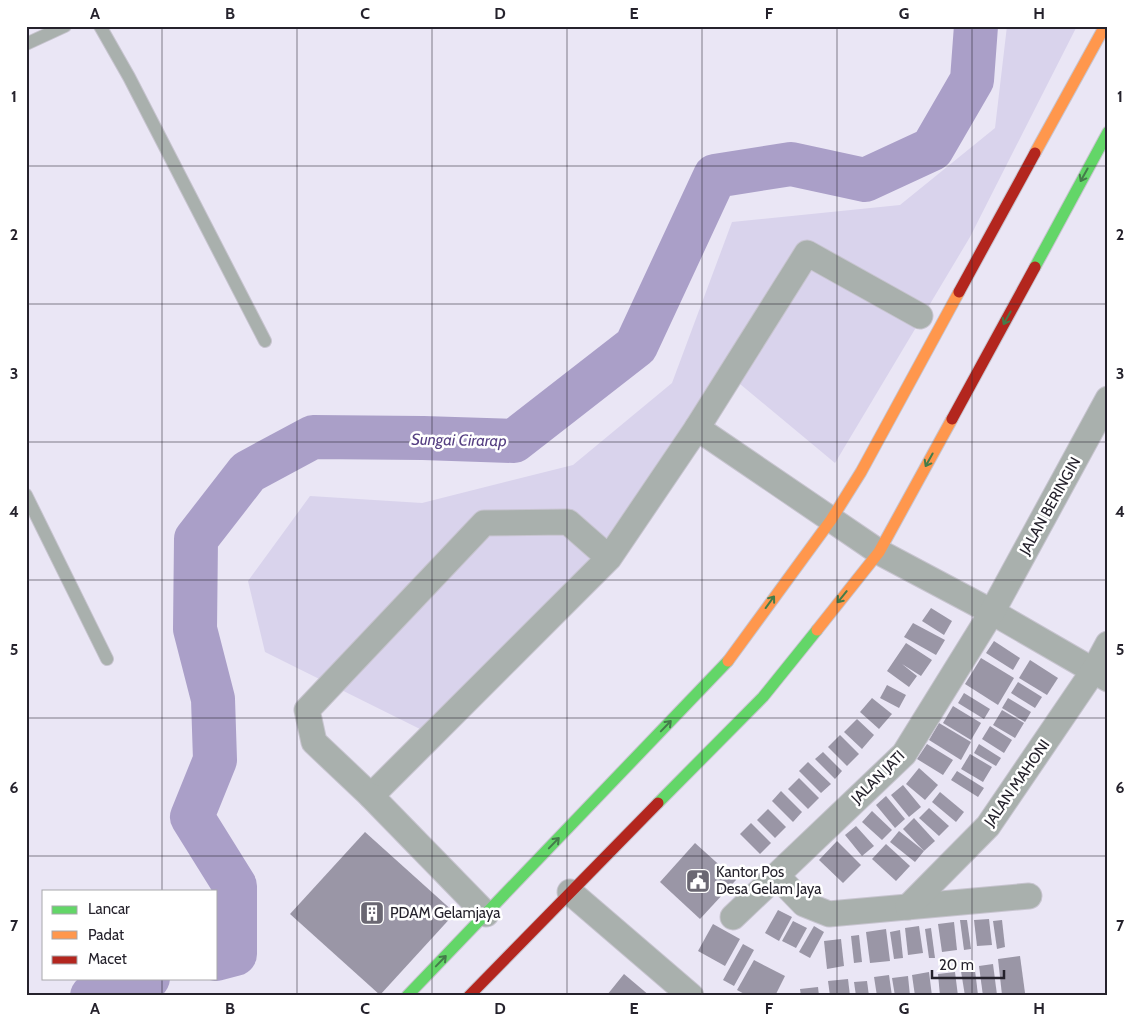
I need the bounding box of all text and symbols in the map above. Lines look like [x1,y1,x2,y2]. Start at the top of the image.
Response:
text: A [90,4,100,23]
text: B [225,4,235,23]
text: C [360,4,370,23]
text: D [494,4,506,23]
text: E [629,4,639,23]
text: F [765,4,774,23]
text: G [899,4,909,23]
text: H [1033,4,1045,23]
text: 1 [11,87,17,106]
text: 1 [1117,87,1123,106]
one-way arrow [1079,168,1089,182]
text: 2 [10,225,18,244]
text: 2 [1116,225,1124,244]
one-way arrow [1001,310,1011,325]
text: 3 [10,364,18,383]
text: 3 [1116,364,1124,383]
water label: Sungai Cirarap [411,430,507,450]
one-way arrow [924,453,934,468]
street label: JALAN BERINGIN [1015,454,1084,559]
text: 4 [9,502,19,521]
text: 4 [1115,502,1125,521]
one-way arrow [837,591,848,604]
one-way arrow [765,596,776,609]
text: 5 [10,640,18,659]
text: 5 [1116,640,1124,659]
one-way arrow [660,720,672,733]
street label: JALAN MAHONI [980,736,1054,831]
street label: JALAN JATI [847,747,908,808]
text: 6 [10,778,19,797]
text: 6 [1116,778,1125,797]
one-way arrow [548,837,560,850]
place label: Kantor Pos Desa Gelam Jaya [716,863,822,898]
public building icon: Kantor Pos Desa Gelam Jaya [685,868,711,894]
legend [42,890,218,980]
text: Lancar [88,900,130,918]
building icon: PDAM Gelamjaya [359,900,385,926]
place label: PDAM Gelamjaya [390,904,501,922]
text: 7 [10,916,19,935]
text: 7 [1116,916,1125,935]
text: Padat [88,926,124,944]
scale bar [932,947,1004,979]
text: Macet [88,950,127,968]
one-way arrow [435,954,447,967]
text: 20 m [939,956,974,974]
text: A [90,999,100,1018]
text: B [225,999,235,1018]
text: C [360,999,370,1018]
text: D [494,999,506,1018]
text: E [629,999,639,1018]
text: F [765,999,774,1018]
text: G [899,999,909,1018]
text: H [1033,999,1045,1018]

